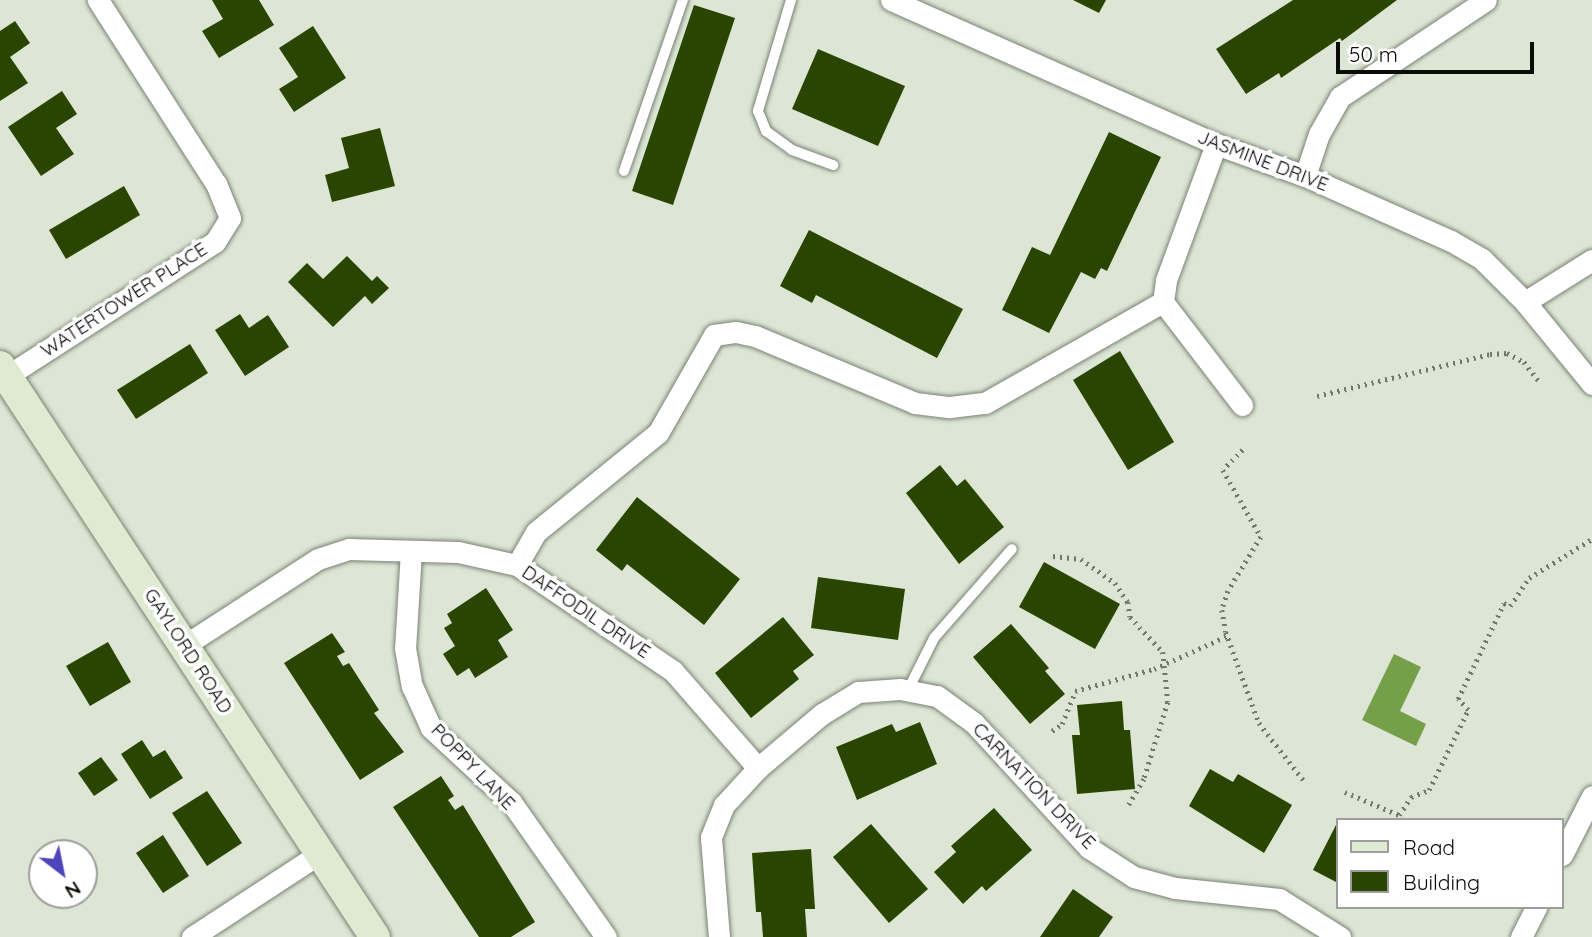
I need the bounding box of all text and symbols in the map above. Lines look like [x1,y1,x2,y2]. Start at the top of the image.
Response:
scale bar [1340,28,1538,72]
text: 50 m [1349,41,1398,67]
street label: JASMINE DRIVE [1194,126,1332,196]
street label: WATERTOWER PLACE [37,238,211,362]
street label: DAFFODIL DRIVE [517,561,655,663]
street label: GAYLORD ROAD [139,584,237,718]
street label: CARNATION DRIVE [968,718,1100,854]
street label: POPPY LANE [426,719,520,815]
legend [1336,818,1564,909]
text: Road [1403,834,1455,860]
north arrow [28,839,98,909]
text: Building [1403,869,1480,895]
text: N [61,876,85,904]

